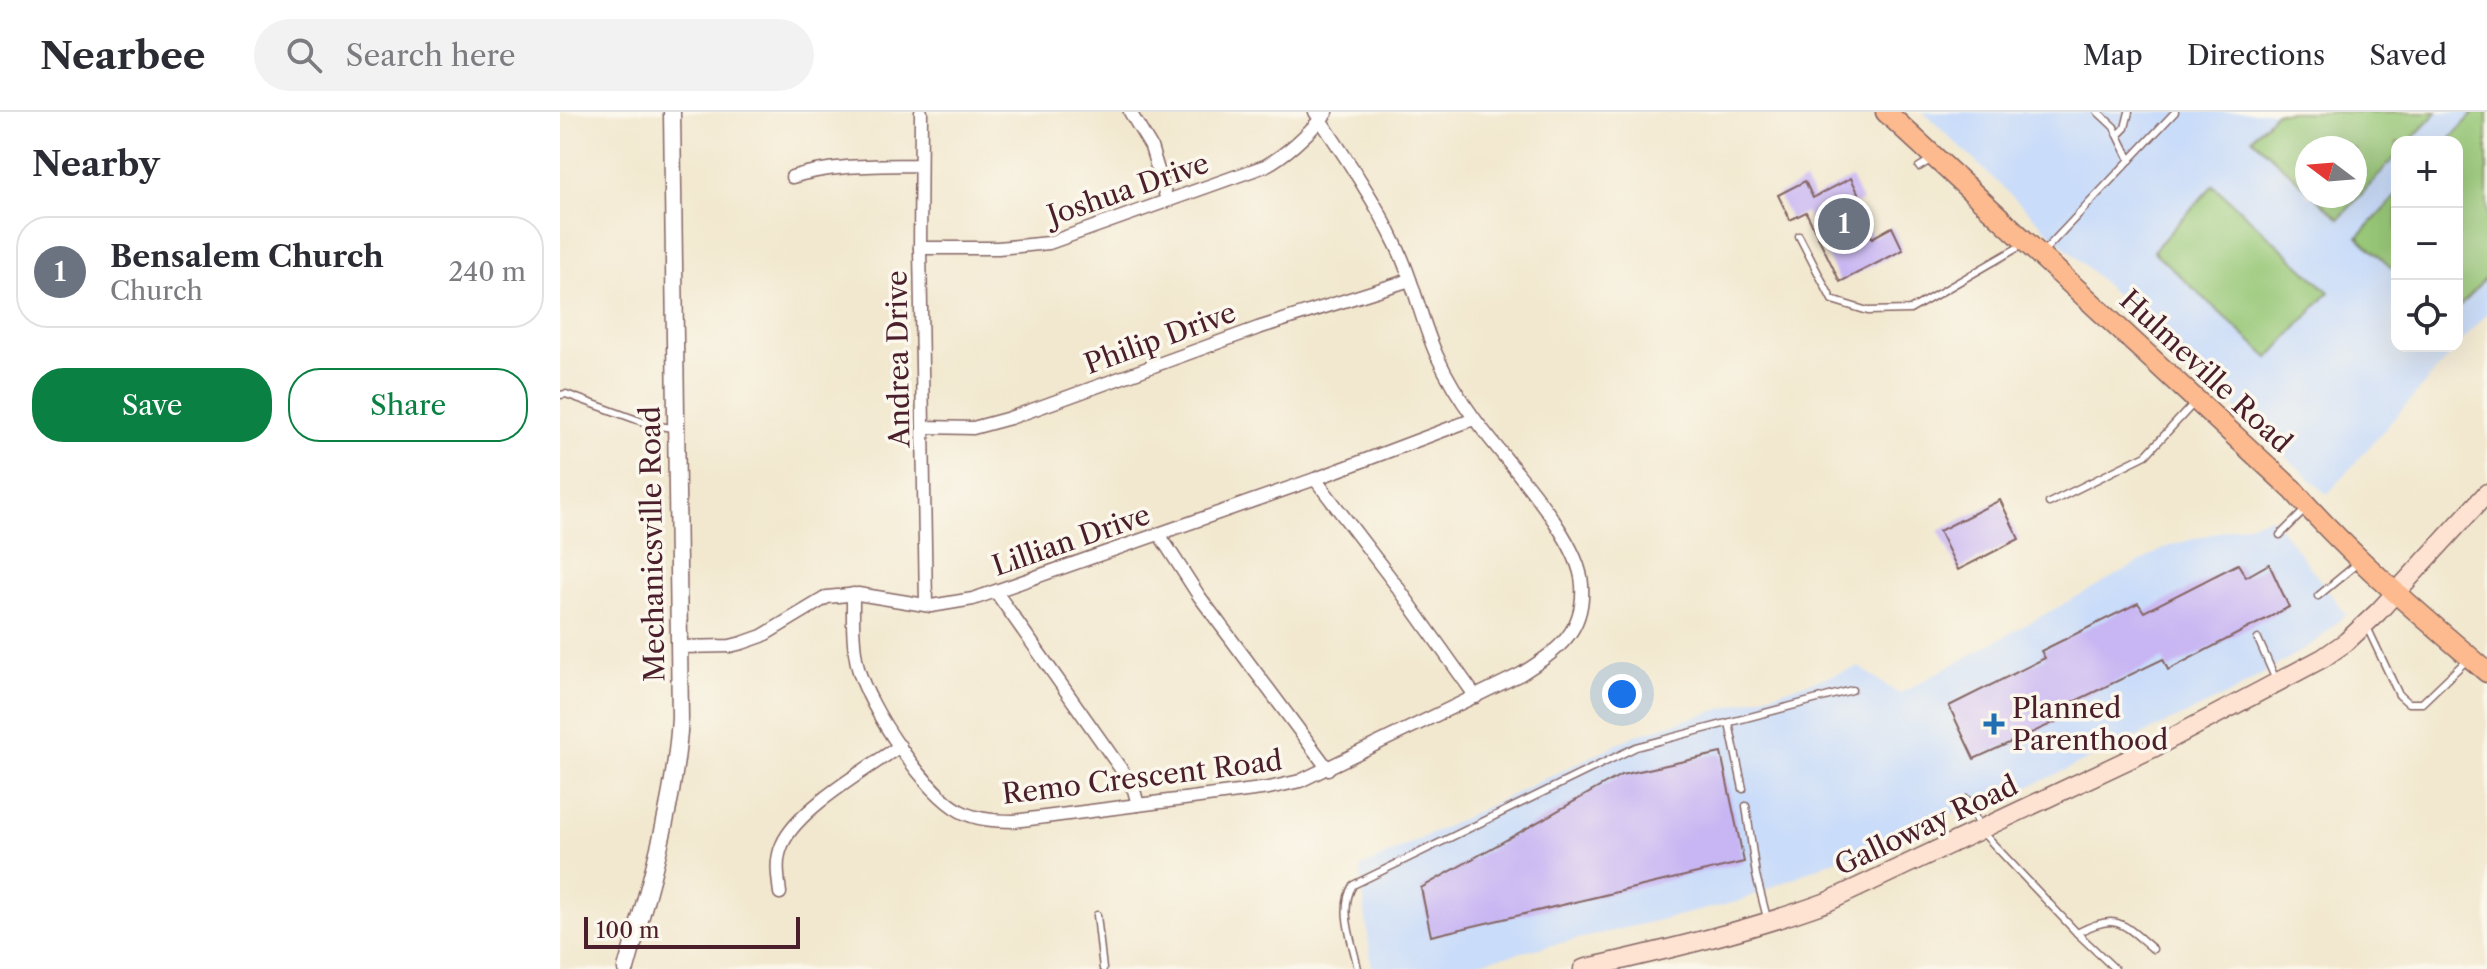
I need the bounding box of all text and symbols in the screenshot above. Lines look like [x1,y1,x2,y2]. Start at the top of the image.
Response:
search box [254,19,814,91]
text: Nearbee [40,32,206,79]
icon: search [282,33,326,77]
text: Search here [346,37,516,74]
text: Map [2083,38,2143,72]
text: Directions [2187,38,2325,72]
text: Saved [2369,38,2447,72]
north arrow [2295,136,2367,208]
map controls [2391,136,2463,352]
button: + [2391,136,2463,208]
text: Nearby [32,143,160,185]
street label: Joshua Drive [1039,146,1213,234]
pin: 1 [1818,194,1870,254]
button: − [2391,208,2463,280]
text: Bensalem Church [110,238,384,275]
text: 1 [54,256,66,288]
text: 240 m [448,256,526,288]
street label: Andrea Drive [879,270,917,449]
text: Church [110,275,203,307]
button: locate [2391,280,2463,352]
street label: Hulmeville Road [2113,283,2299,459]
street label: Philip Drive [1080,295,1240,381]
button: Save [32,368,272,442]
button: Share [288,368,528,442]
street label: Mechanicsville Road [633,406,671,682]
street label: Lillian Drive [988,497,1154,583]
your location [1602,674,1642,714]
place label: Planned Parenthood [2012,691,2168,757]
marker: Planned Parenthood [1983,713,2005,735]
street label: Remo Crescent Road [1000,743,1284,811]
street label: Galloway Road [1829,768,2023,882]
scale bar [584,913,800,949]
text: 100 m [596,917,659,944]

